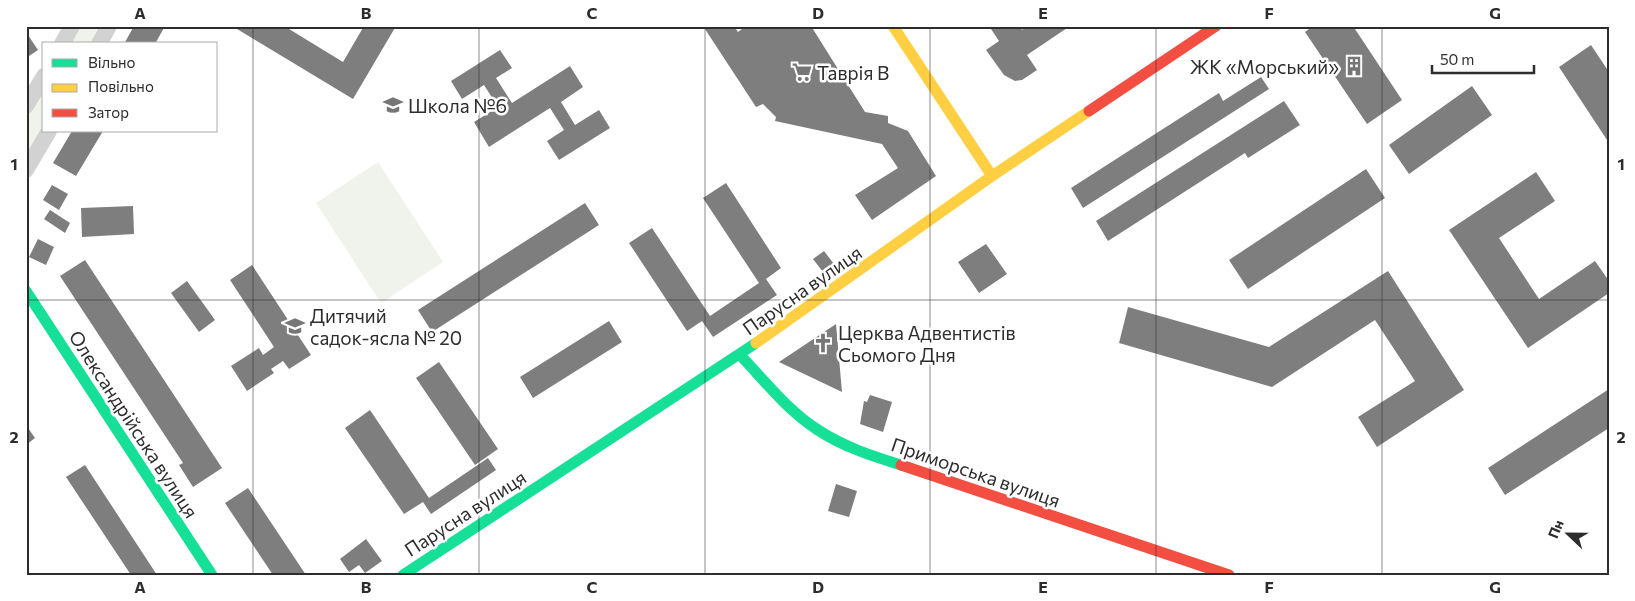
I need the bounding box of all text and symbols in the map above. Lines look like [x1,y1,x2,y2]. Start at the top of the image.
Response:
text: A [134,3,146,22]
text: B [361,3,372,22]
text: C [587,3,598,22]
text: D [812,3,824,22]
text: E [1038,3,1048,22]
text: F [1264,3,1274,22]
text: G [1489,3,1501,22]
legend [42,42,218,132]
scale bar [1432,42,1535,74]
text: 50 m [1440,50,1474,68]
text: Вільно [88,53,135,71]
place label: ЖК «Морський» [1190,55,1339,78]
building icon: ЖК «Морський» [1343,55,1365,77]
supermarket icon: Таврія В [791,61,813,83]
place label: Таврія В [817,61,889,84]
text: Повільно [88,77,154,95]
school or university icon: Школа №6 [382,94,404,116]
place label: Школа №6 [408,94,507,117]
text: Затор [88,103,129,121]
text: 1 [10,154,18,173]
text: 1 [1617,154,1625,173]
street label: Парусна вулиця [738,240,866,340]
place label: Дитячий садок-ясла № 20 [310,304,462,349]
school or university icon: Дитячий садок-ясла № 20 [284,315,306,337]
place label: Церква Адвентистів Сьомого Дня [838,321,1016,366]
street label: Олександрійська вулиця [65,326,203,522]
church icon: Церква Адвентистів Сьомого Дня [812,332,834,354]
text: 2 [9,427,19,446]
text: 2 [1616,427,1626,446]
street label: Приморська вулиця [889,432,1063,512]
street label: Парусна вулиця [400,465,530,561]
north arrow [1542,508,1592,558]
text: Пн [1544,517,1567,541]
text: A [134,577,146,596]
text: B [361,577,372,596]
text: C [587,577,598,596]
text: D [812,577,824,596]
text: E [1038,577,1048,596]
text: F [1264,577,1274,596]
text: G [1489,577,1501,596]

